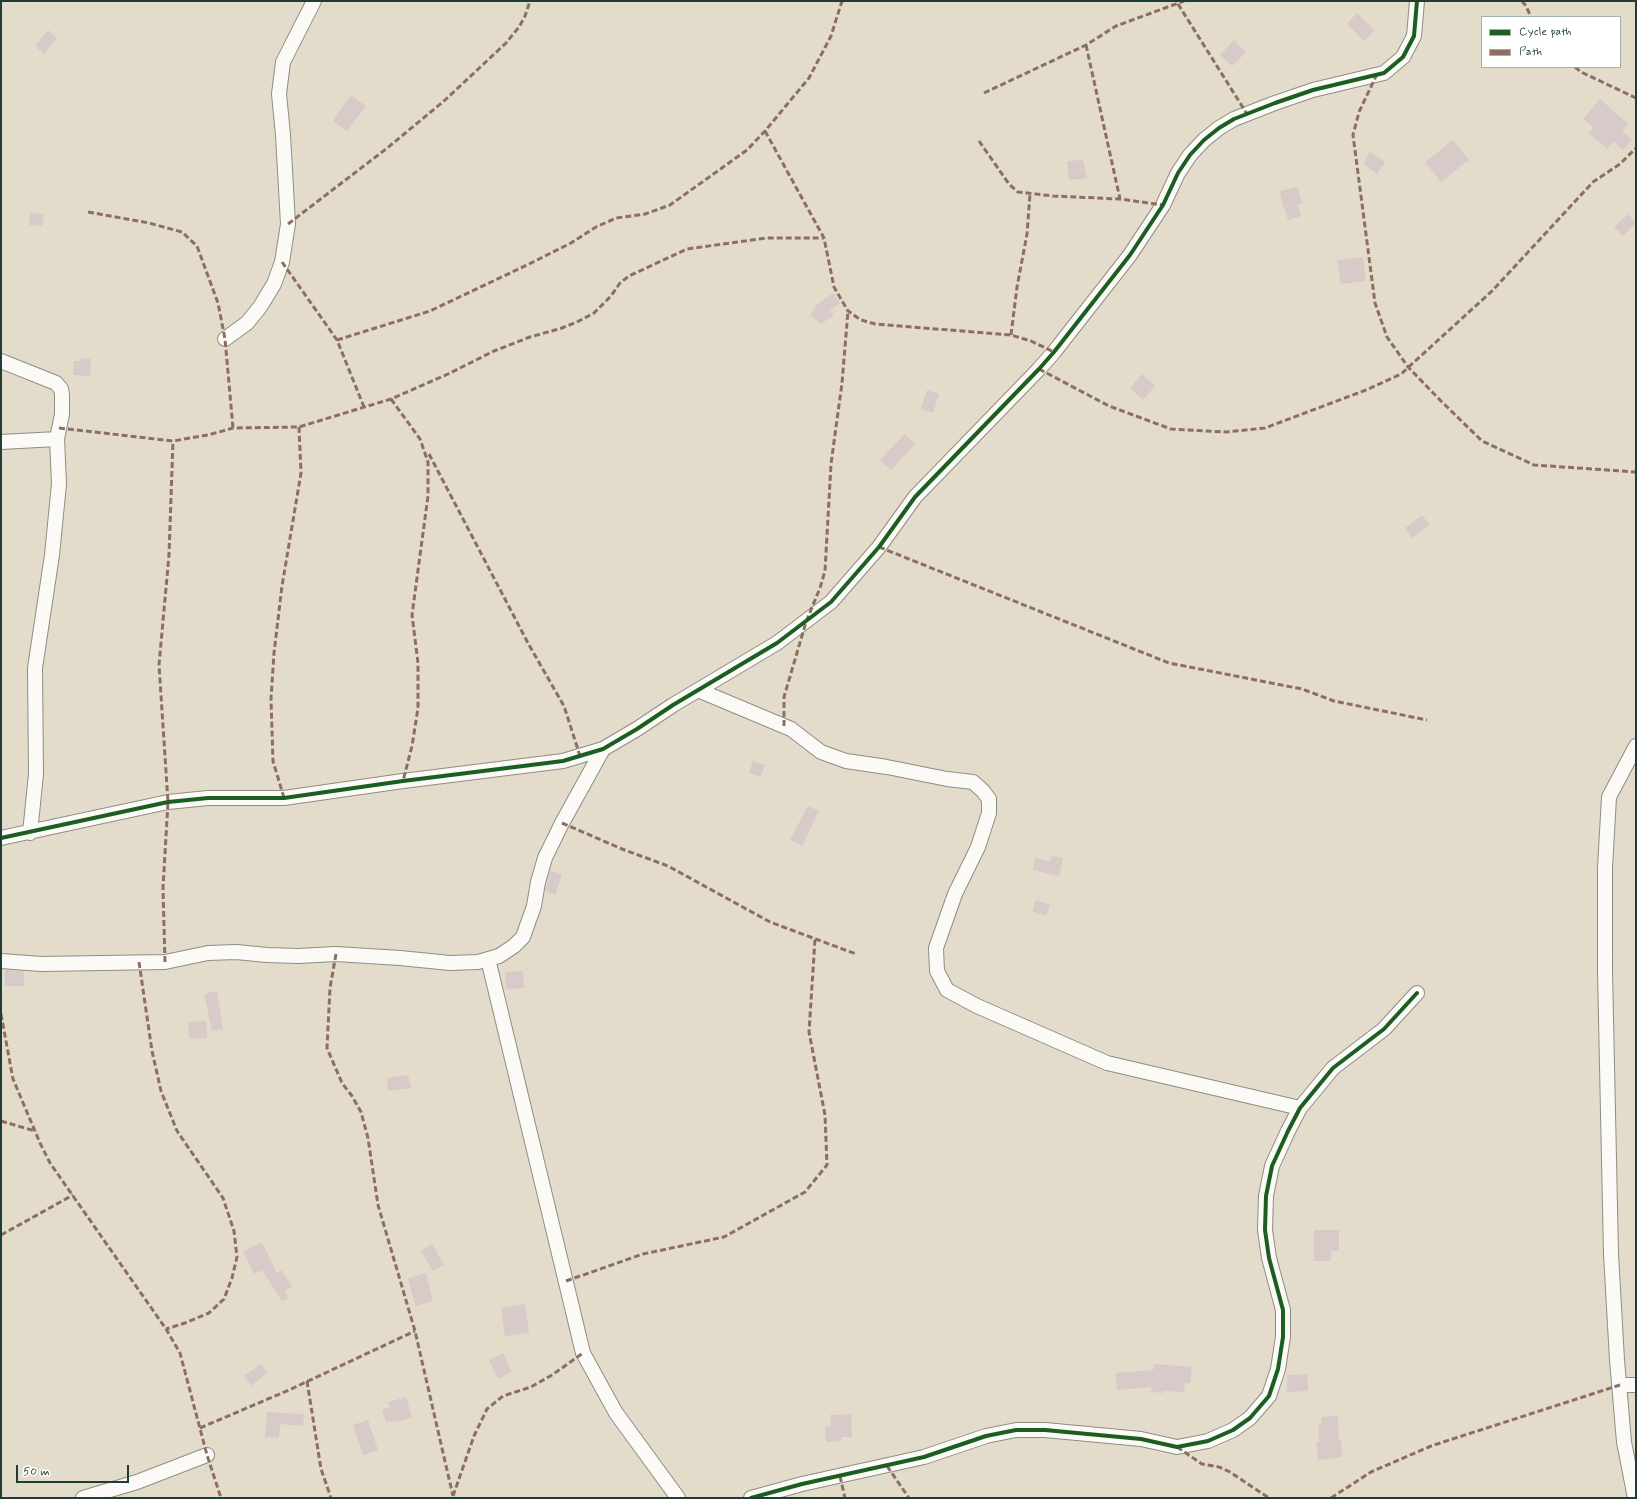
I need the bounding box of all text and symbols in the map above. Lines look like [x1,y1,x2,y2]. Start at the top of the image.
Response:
legend [1481,16,1621,68]
text: Cycle path [1519,24,1571,40]
text: Path [1519,44,1542,60]
scale bar [18,1457,131,1483]
text: 50 m [23,1464,50,1480]

